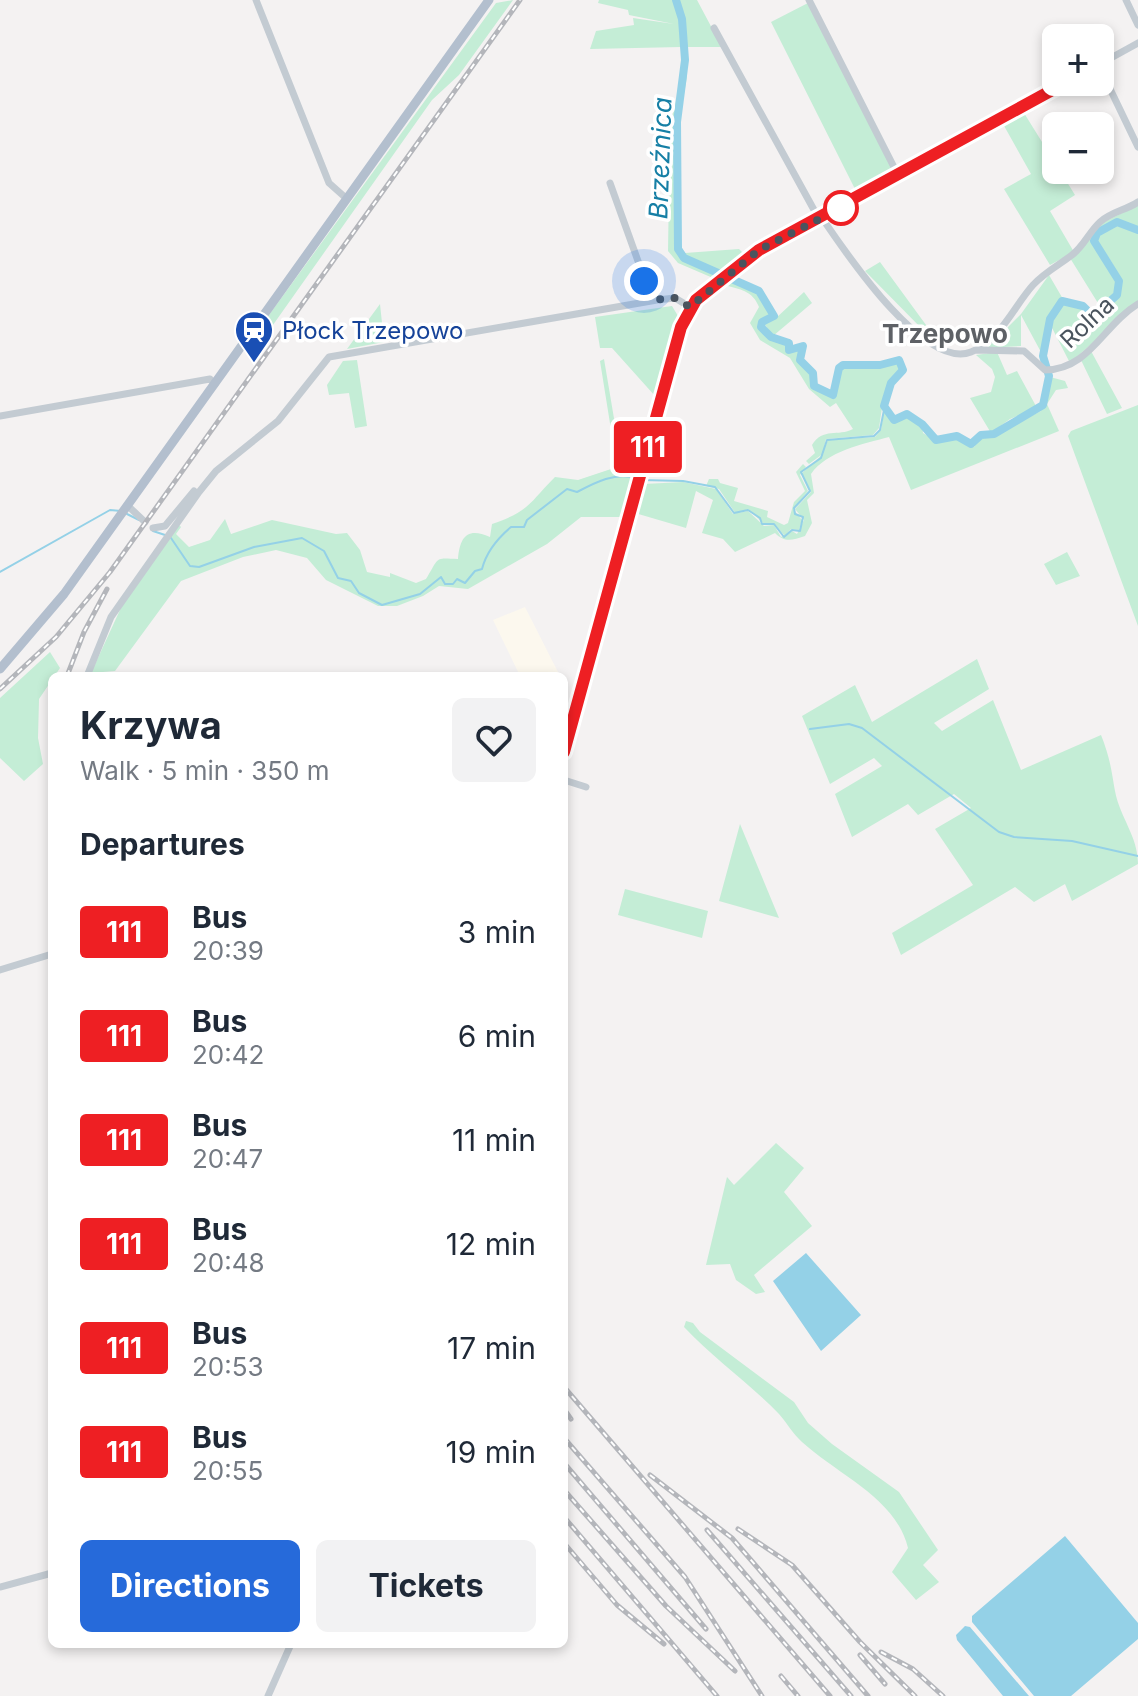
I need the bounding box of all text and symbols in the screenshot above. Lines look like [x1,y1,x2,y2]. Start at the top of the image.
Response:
map controls [1042,24,1114,184]
button: + [1042,24,1114,96]
water label: Brzeźnica [642,96,678,220]
button: − [1042,112,1114,184]
unlabelled marker [824,191,858,225]
your location [624,261,664,301]
street label: Rolna [1054,290,1120,354]
station icon: Płock Trzepowo [233,309,275,364]
place label: Płock Trzepowo [282,316,463,345]
district label: Trzepowo [882,318,1008,349]
line badge: 111 [602,421,694,473]
text: 111 [630,430,666,464]
button: heart [452,698,536,782]
text: Krzywa [80,702,222,748]
text: Walk · 5 min · 350 m [80,755,330,786]
text: Departures [80,826,245,862]
text: Bus [192,899,247,935]
text: 3 min [458,914,536,950]
text: 111 [106,915,142,949]
text: 20:39 [192,935,264,966]
text: Bus [192,1003,247,1039]
text: 6 min [458,1018,536,1054]
text: 111 [106,1019,142,1053]
text: 20:42 [192,1039,264,1070]
text: Bus [192,1107,247,1143]
text: 11 min [452,1122,536,1158]
text: 111 [106,1123,142,1157]
text: 20:47 [192,1143,263,1174]
text: Bus [192,1211,247,1247]
text: 12 min [446,1226,536,1262]
text: 111 [106,1227,142,1261]
text: 20:48 [192,1247,265,1278]
text: Bus [192,1315,247,1351]
text: 17 min [447,1330,536,1366]
text: 111 [106,1331,142,1365]
text: 20:53 [192,1351,264,1382]
text: Bus [192,1419,247,1455]
text: 19 min [445,1434,536,1470]
text: 111 [106,1435,142,1469]
text: 20:55 [192,1455,263,1486]
button: Directions [80,1540,300,1632]
button: Tickets [316,1540,536,1632]

